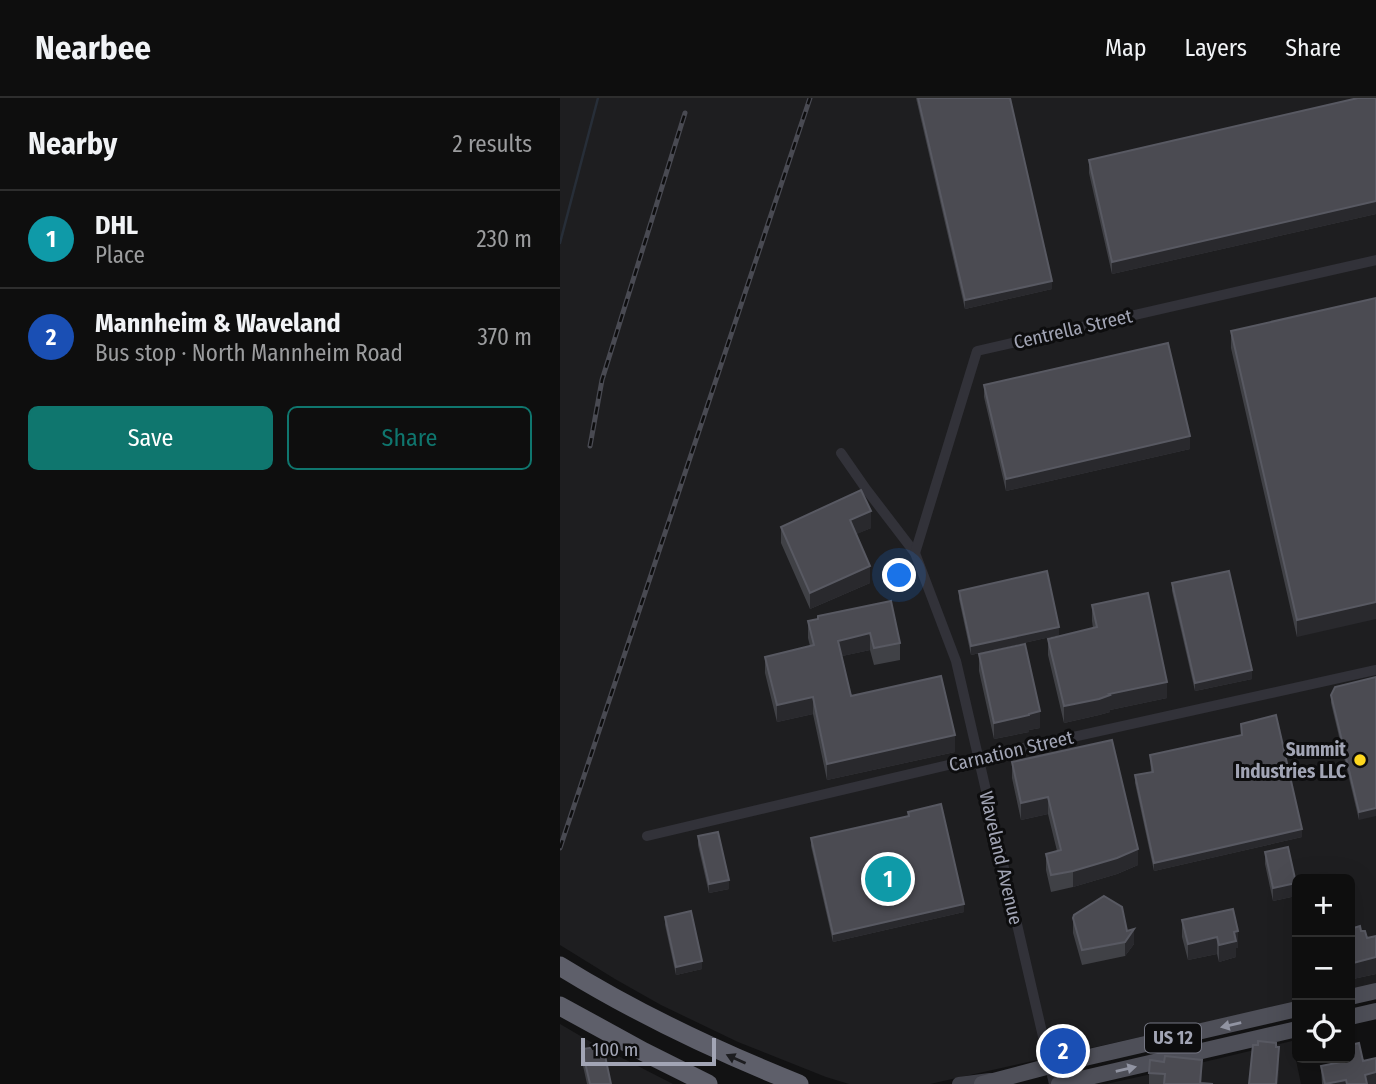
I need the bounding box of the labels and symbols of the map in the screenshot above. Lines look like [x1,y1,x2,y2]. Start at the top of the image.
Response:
street label: Centrella Street [1012,304,1135,354]
your location [882,558,916,592]
street label: Carnation Street [947,725,1076,776]
place label: Summit Industries LLC [1235,738,1346,783]
marker: Summit Industries LLC [1352,752,1368,768]
street label: Waveland Avenue [974,789,1028,927]
pin: 1 [865,853,911,905]
one-way arrow [1220,1019,1242,1030]
road number: US 12 [1145,1023,1201,1052]
pin: 2 [1040,1025,1086,1077]
scale bar [581,1035,716,1067]
one-way arrow [725,1053,746,1064]
one-way arrow [1115,1063,1137,1074]

